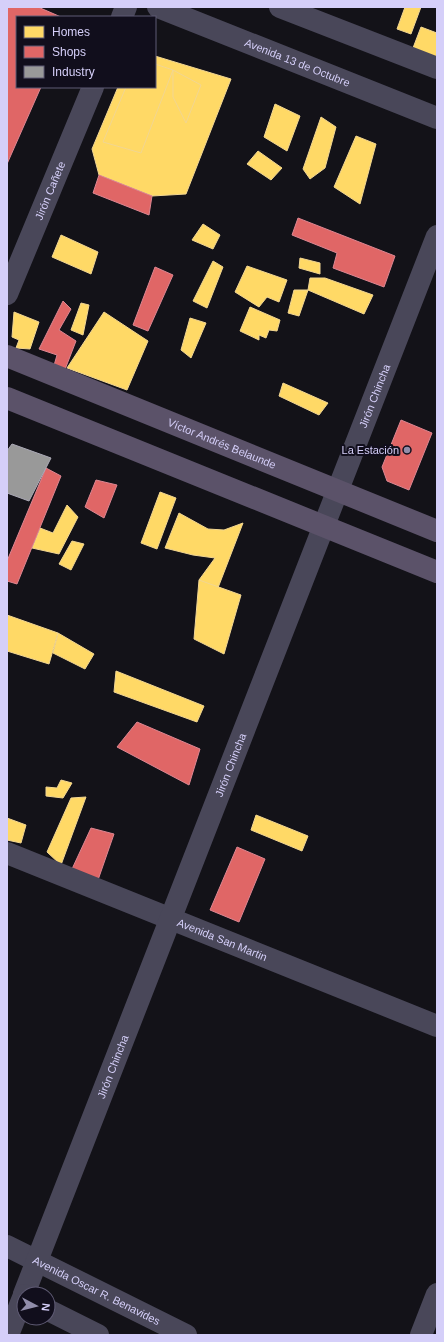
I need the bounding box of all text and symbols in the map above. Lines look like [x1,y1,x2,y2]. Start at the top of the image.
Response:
legend [16,16,156,88]
text: Homes [52,25,90,39]
street label: Avenida 13 de Octubre [243,36,352,89]
text: Shops [52,45,86,59]
text: Industry [52,65,95,79]
street label: Jirón Cañete [32,159,67,222]
street label: Jirón Chincha [357,362,393,430]
street label: Víctor Andrés Belaunde [166,416,278,471]
place label: La Estación [342,444,399,456]
marker: La Estación [402,445,412,455]
street label: Jirón Chincha [213,731,249,798]
street label: Avenida San Martin [175,916,269,963]
street label: Jirón Chincha [95,1032,131,1100]
street label: Avenida Oscar R. Benavides [31,1254,163,1327]
north arrow [16,1286,56,1326]
text: N [39,1303,52,1312]

